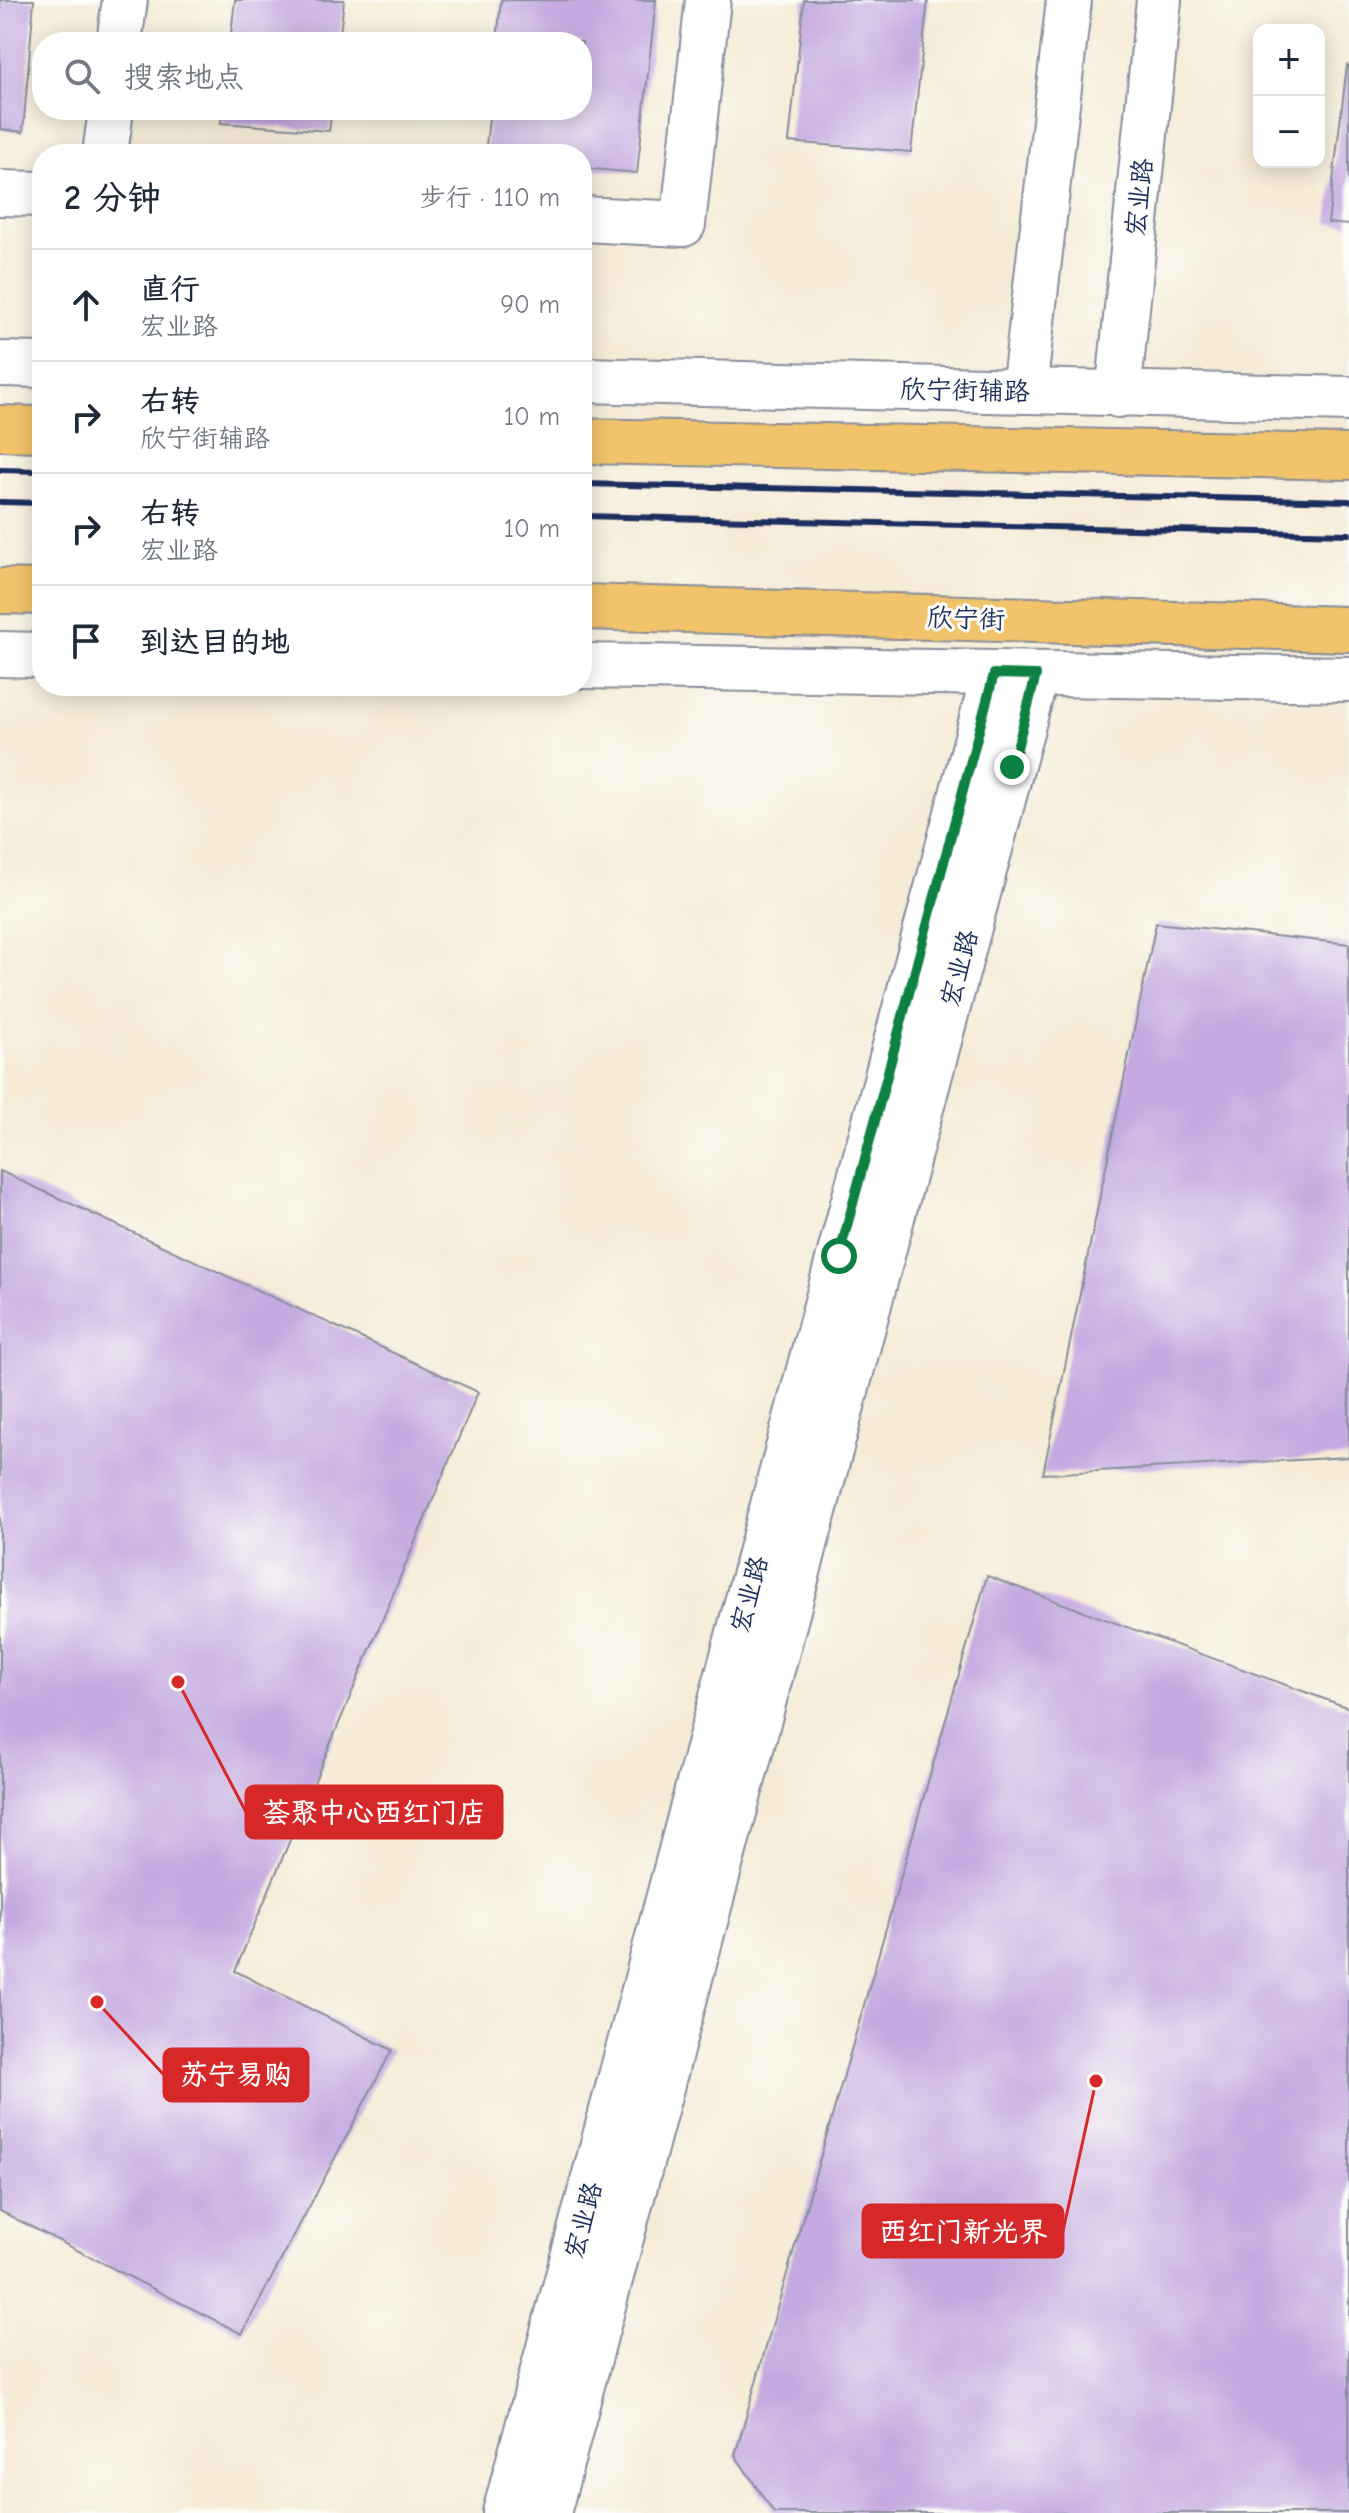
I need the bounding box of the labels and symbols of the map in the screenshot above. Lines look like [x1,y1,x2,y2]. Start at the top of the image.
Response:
street label: 宏业路 [1121,157,1159,237]
street label: 欣宁街辅路 [900,375,1030,407]
street label: 欣宁街 [926,603,1005,635]
route end [994,749,1030,785]
street label: 宏业路 [935,927,985,1010]
route start [821,1238,857,1274]
street label: 宏业路 [725,1553,775,1636]
callout: 荟聚中心西红门店 [246,1786,502,1838]
text: 荟聚中心西红门店 [262,1797,486,1829]
callout: 苏宁易购 [164,2049,308,2101]
text: 苏宁易购 [180,2059,292,2091]
street label: 宏业路 [559,2179,609,2262]
callout: 西红门新光界 [863,2205,1063,2257]
text: 西红门新光界 [879,2216,1048,2248]

